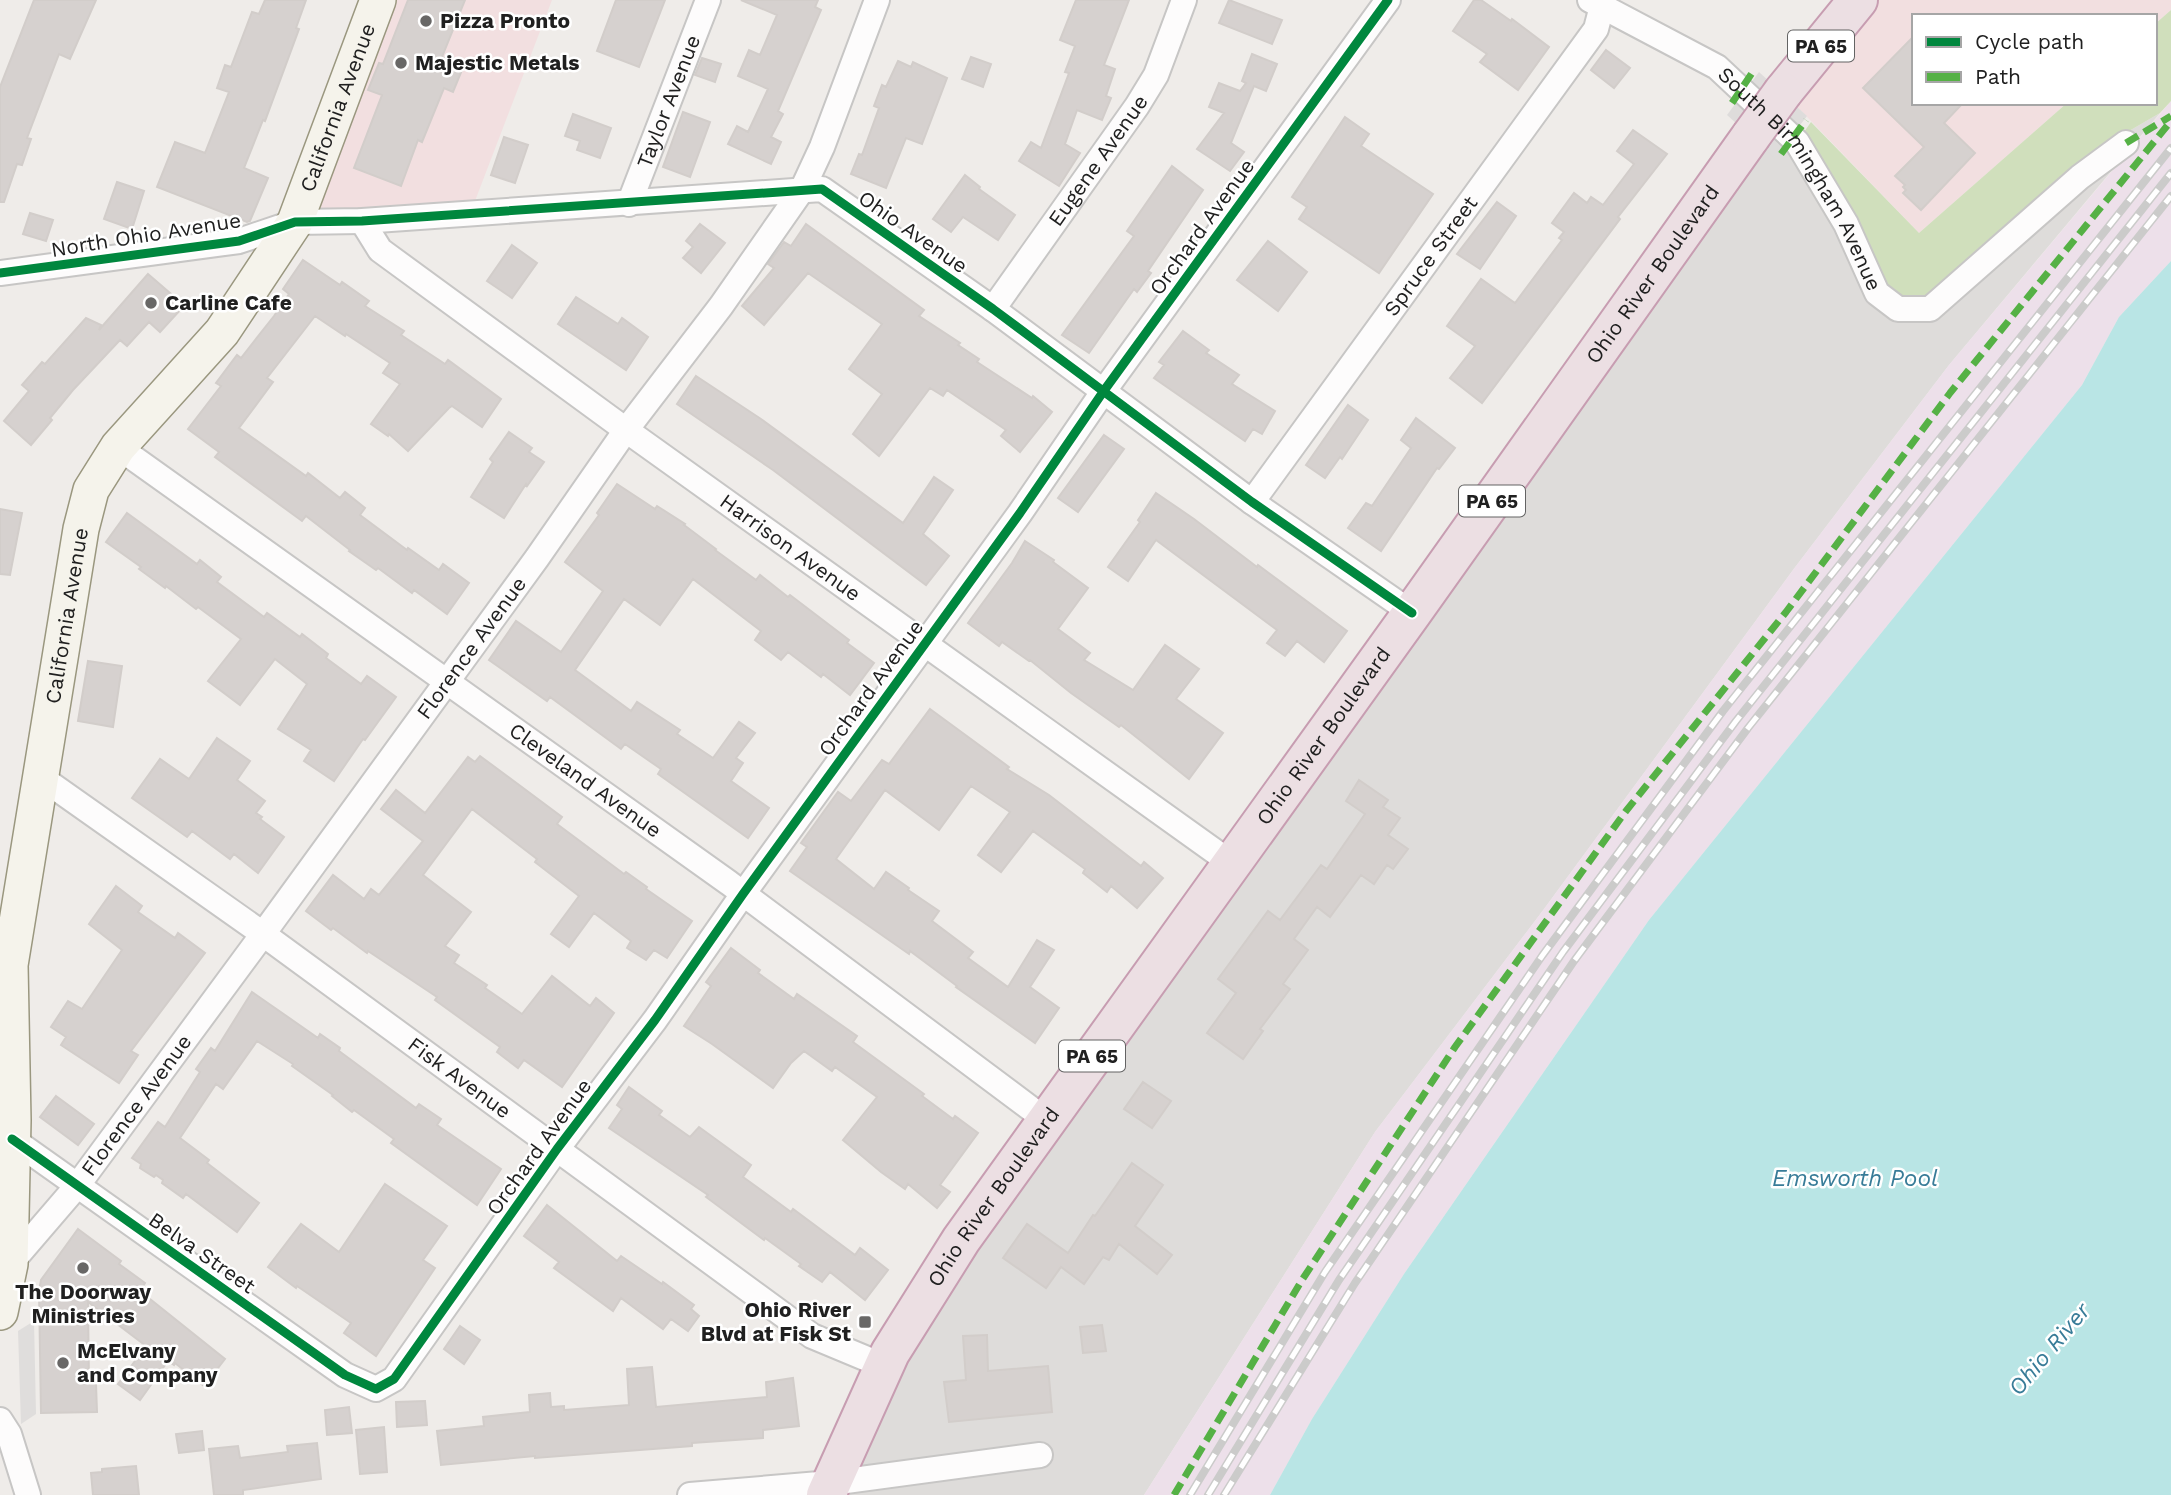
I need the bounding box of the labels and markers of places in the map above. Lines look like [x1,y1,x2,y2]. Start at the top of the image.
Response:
place label: Pizza Pronto [440,8,570,33]
marker: Pizza Pronto [418,13,434,29]
place label: Majestic Metals [415,50,580,75]
marker: Majestic Metals [393,55,409,71]
place label: Carline Cafe [165,290,292,315]
marker: Carline Cafe [143,295,159,311]
marker: The Doorway Ministries [75,1260,91,1276]
place label: The Doorway Ministries [15,1279,151,1328]
place label: Ohio River Blvd at Fisk St [701,1297,851,1346]
marker: Ohio River Blvd at Fisk St [857,1314,873,1330]
place label: McElvany and Company [77,1338,218,1387]
marker: McElvany and Company [55,1355,71,1371]

